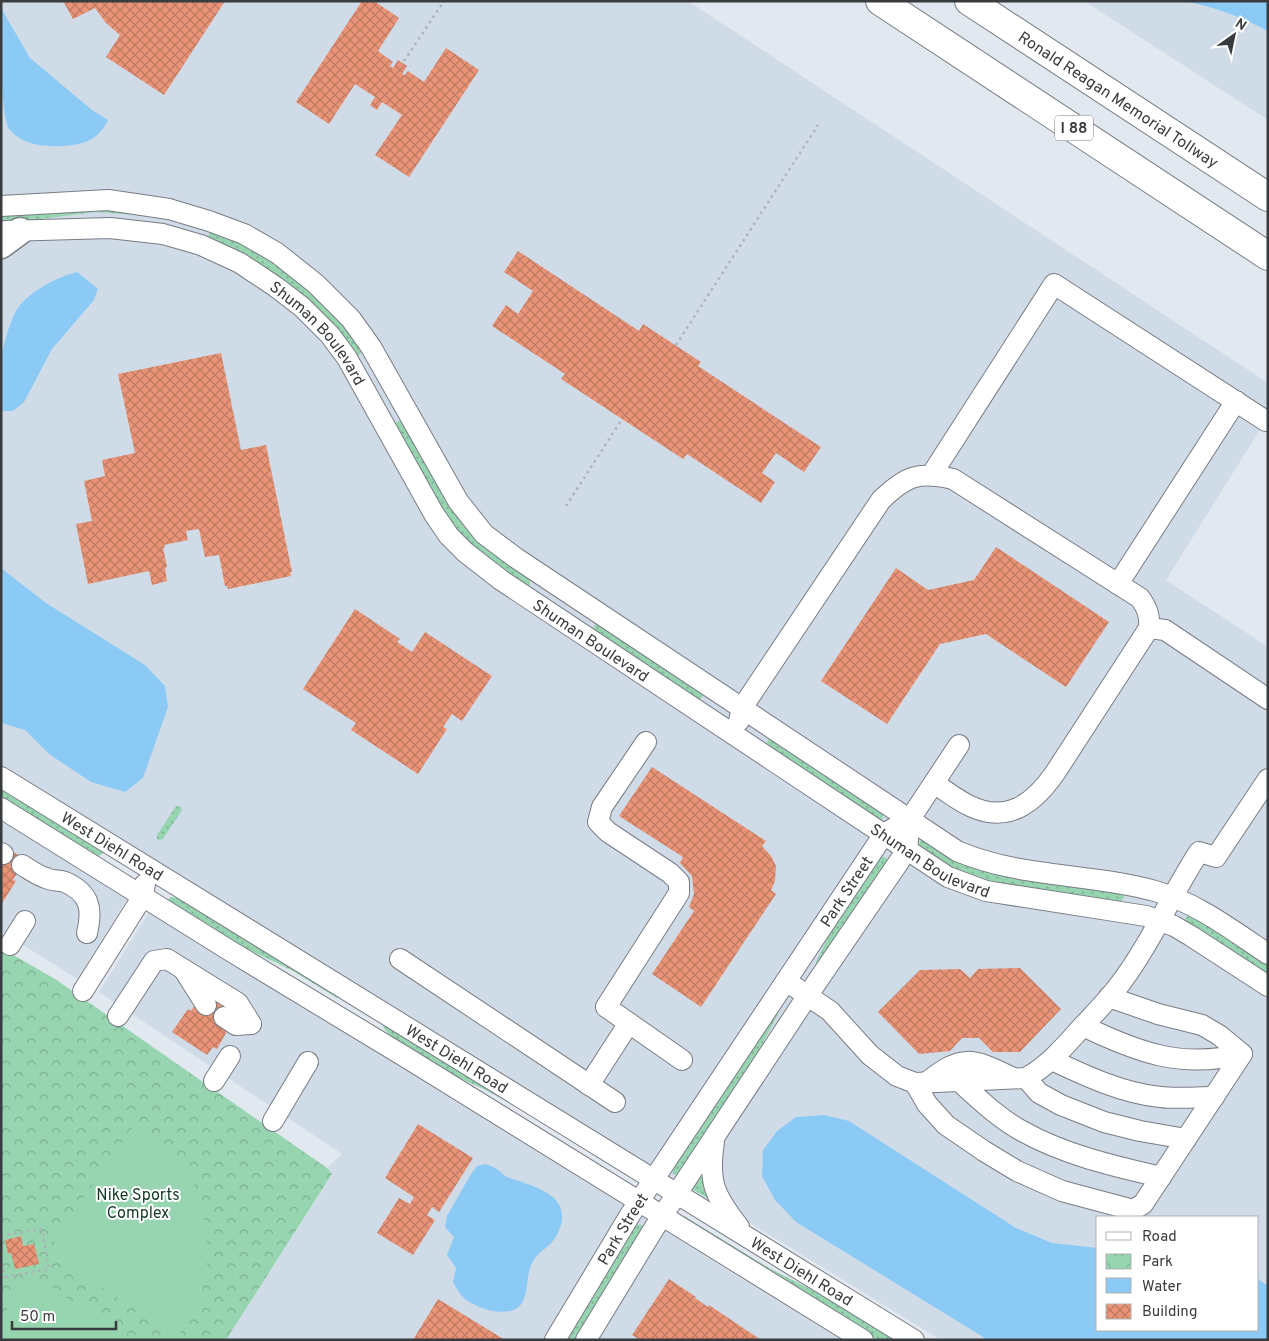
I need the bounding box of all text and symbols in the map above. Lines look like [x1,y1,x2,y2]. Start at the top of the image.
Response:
north arrow [1209,10,1259,60]
text: N [1231,15,1249,35]
street label: Ronald Reagan Memorial Tollway [1014,28,1221,174]
road number: I 88 [1055,116,1093,140]
street label: Shuman Boulevard [265,278,368,390]
street label: Shuman Boulevard [528,596,652,687]
street label: West Diehl Road [57,808,166,887]
street label: Shuman Boulevard [866,820,992,904]
street label: Park Street [817,853,878,931]
street label: West Diehl Road [401,1021,511,1099]
park label: Nike Sports Complex [96,1186,180,1224]
street label: Park Street [594,1190,654,1269]
legend [1096,1216,1259,1331]
text: Road [1142,1228,1177,1247]
street label: West Diehl Road [746,1234,856,1312]
text: Park [1142,1253,1173,1272]
text: Water [1142,1278,1182,1297]
scale bar [12,1298,116,1330]
text: Building [1142,1303,1197,1322]
text: 50 m [20,1308,55,1327]

